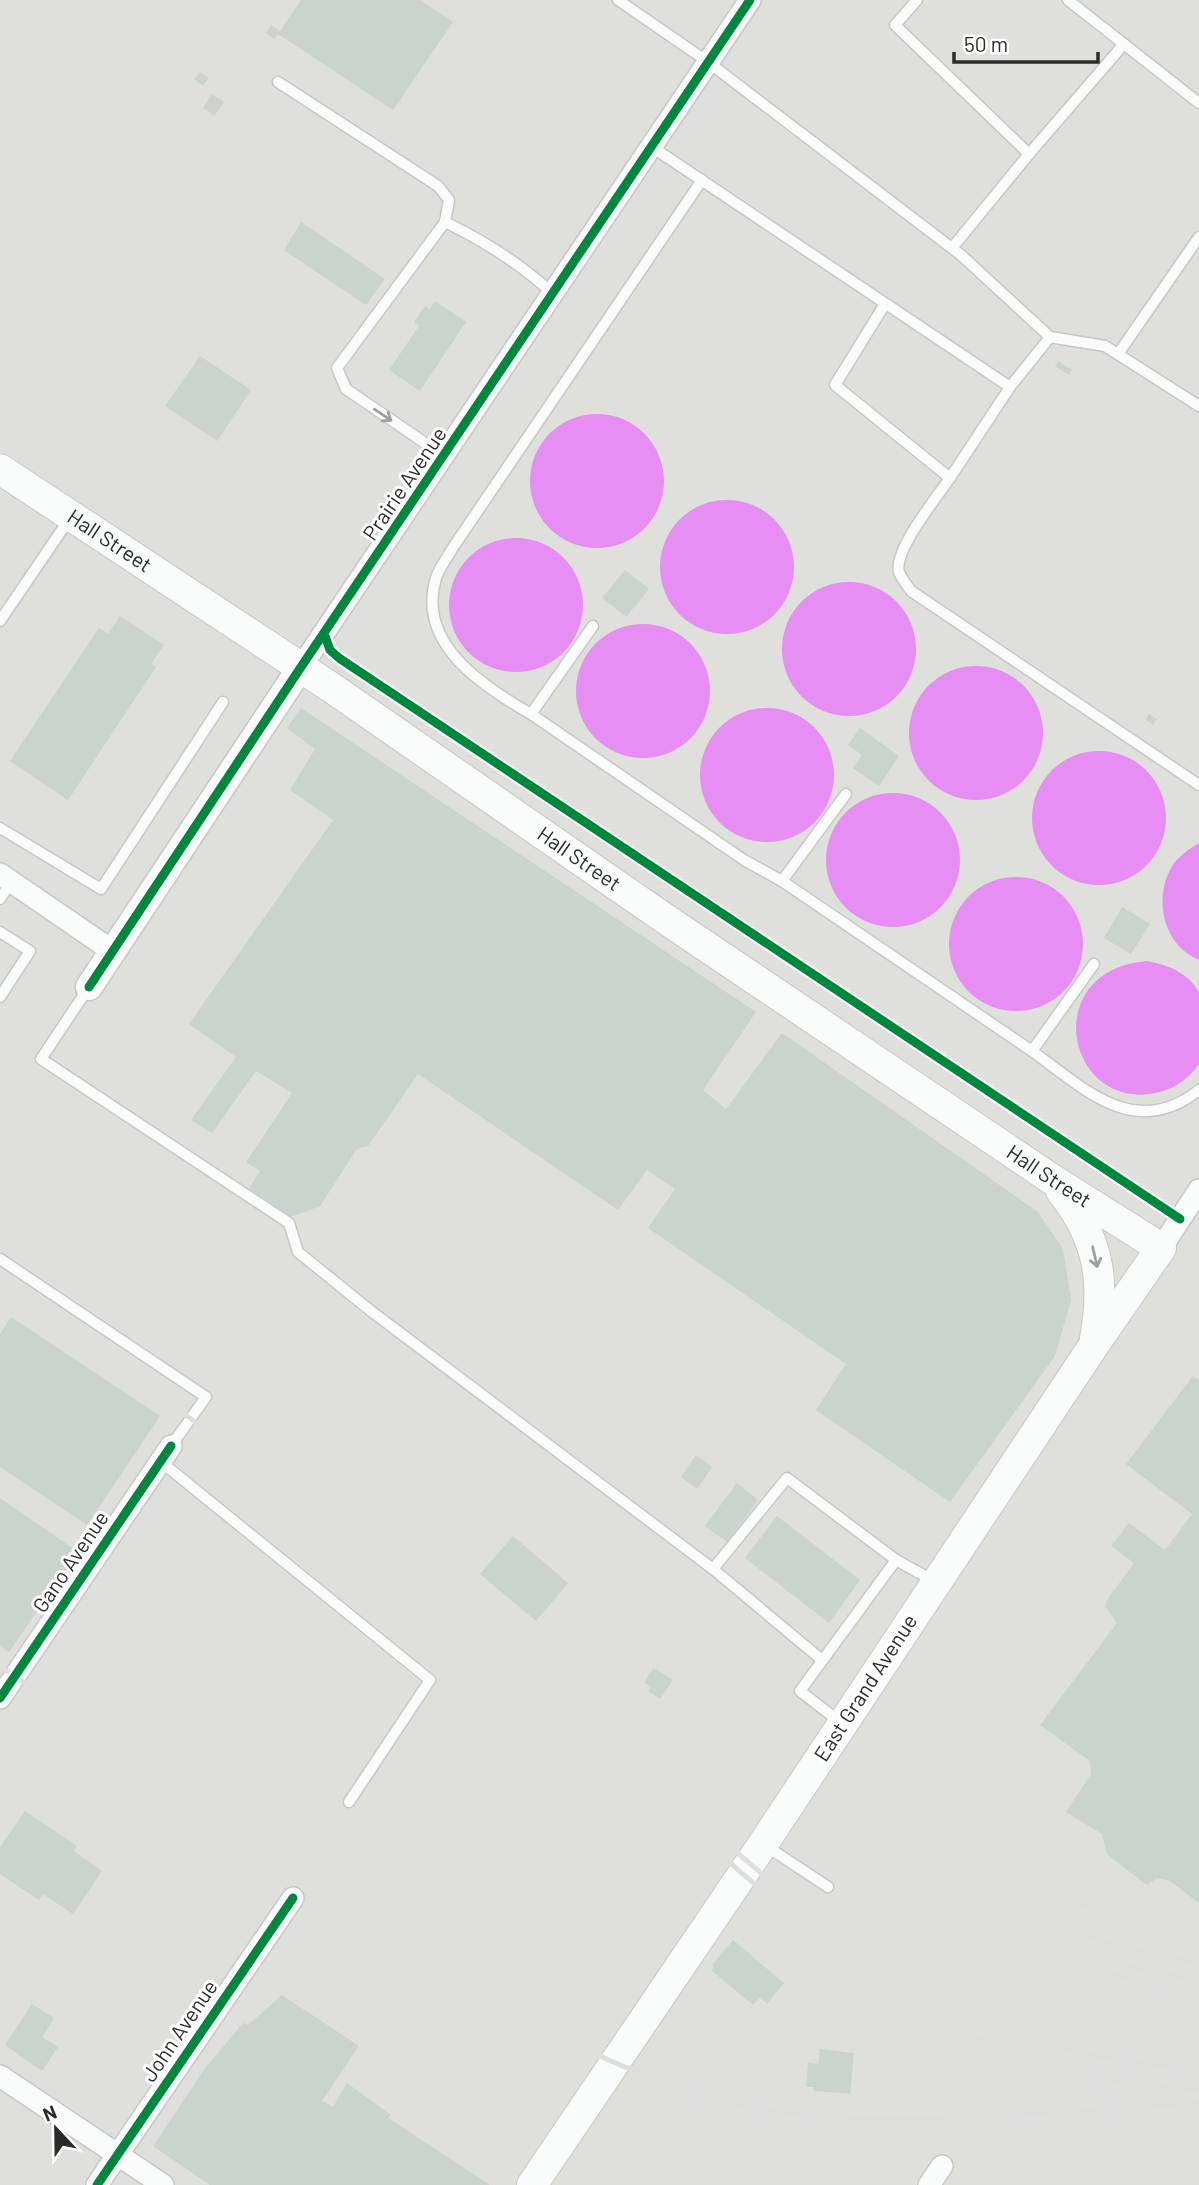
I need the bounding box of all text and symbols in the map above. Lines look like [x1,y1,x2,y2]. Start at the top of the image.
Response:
scale bar [954,21,1098,65]
text: 50 m [964,31,1008,56]
one-way arrow [373,407,392,422]
street label: Prairie Avenue [357,422,451,545]
street label: Hall Street [63,503,157,577]
street label: Hall Street [533,820,626,895]
street label: Hall Street [1002,1139,1096,1212]
one-way arrow [1089,1245,1103,1268]
street label: Gano Avenue [27,1506,113,1617]
street label: East Grand Avenue [808,1609,922,1765]
street label: John Avenue [136,1975,222,2086]
north arrow [21,2094,91,2164]
text: N [39,2100,60,2126]

